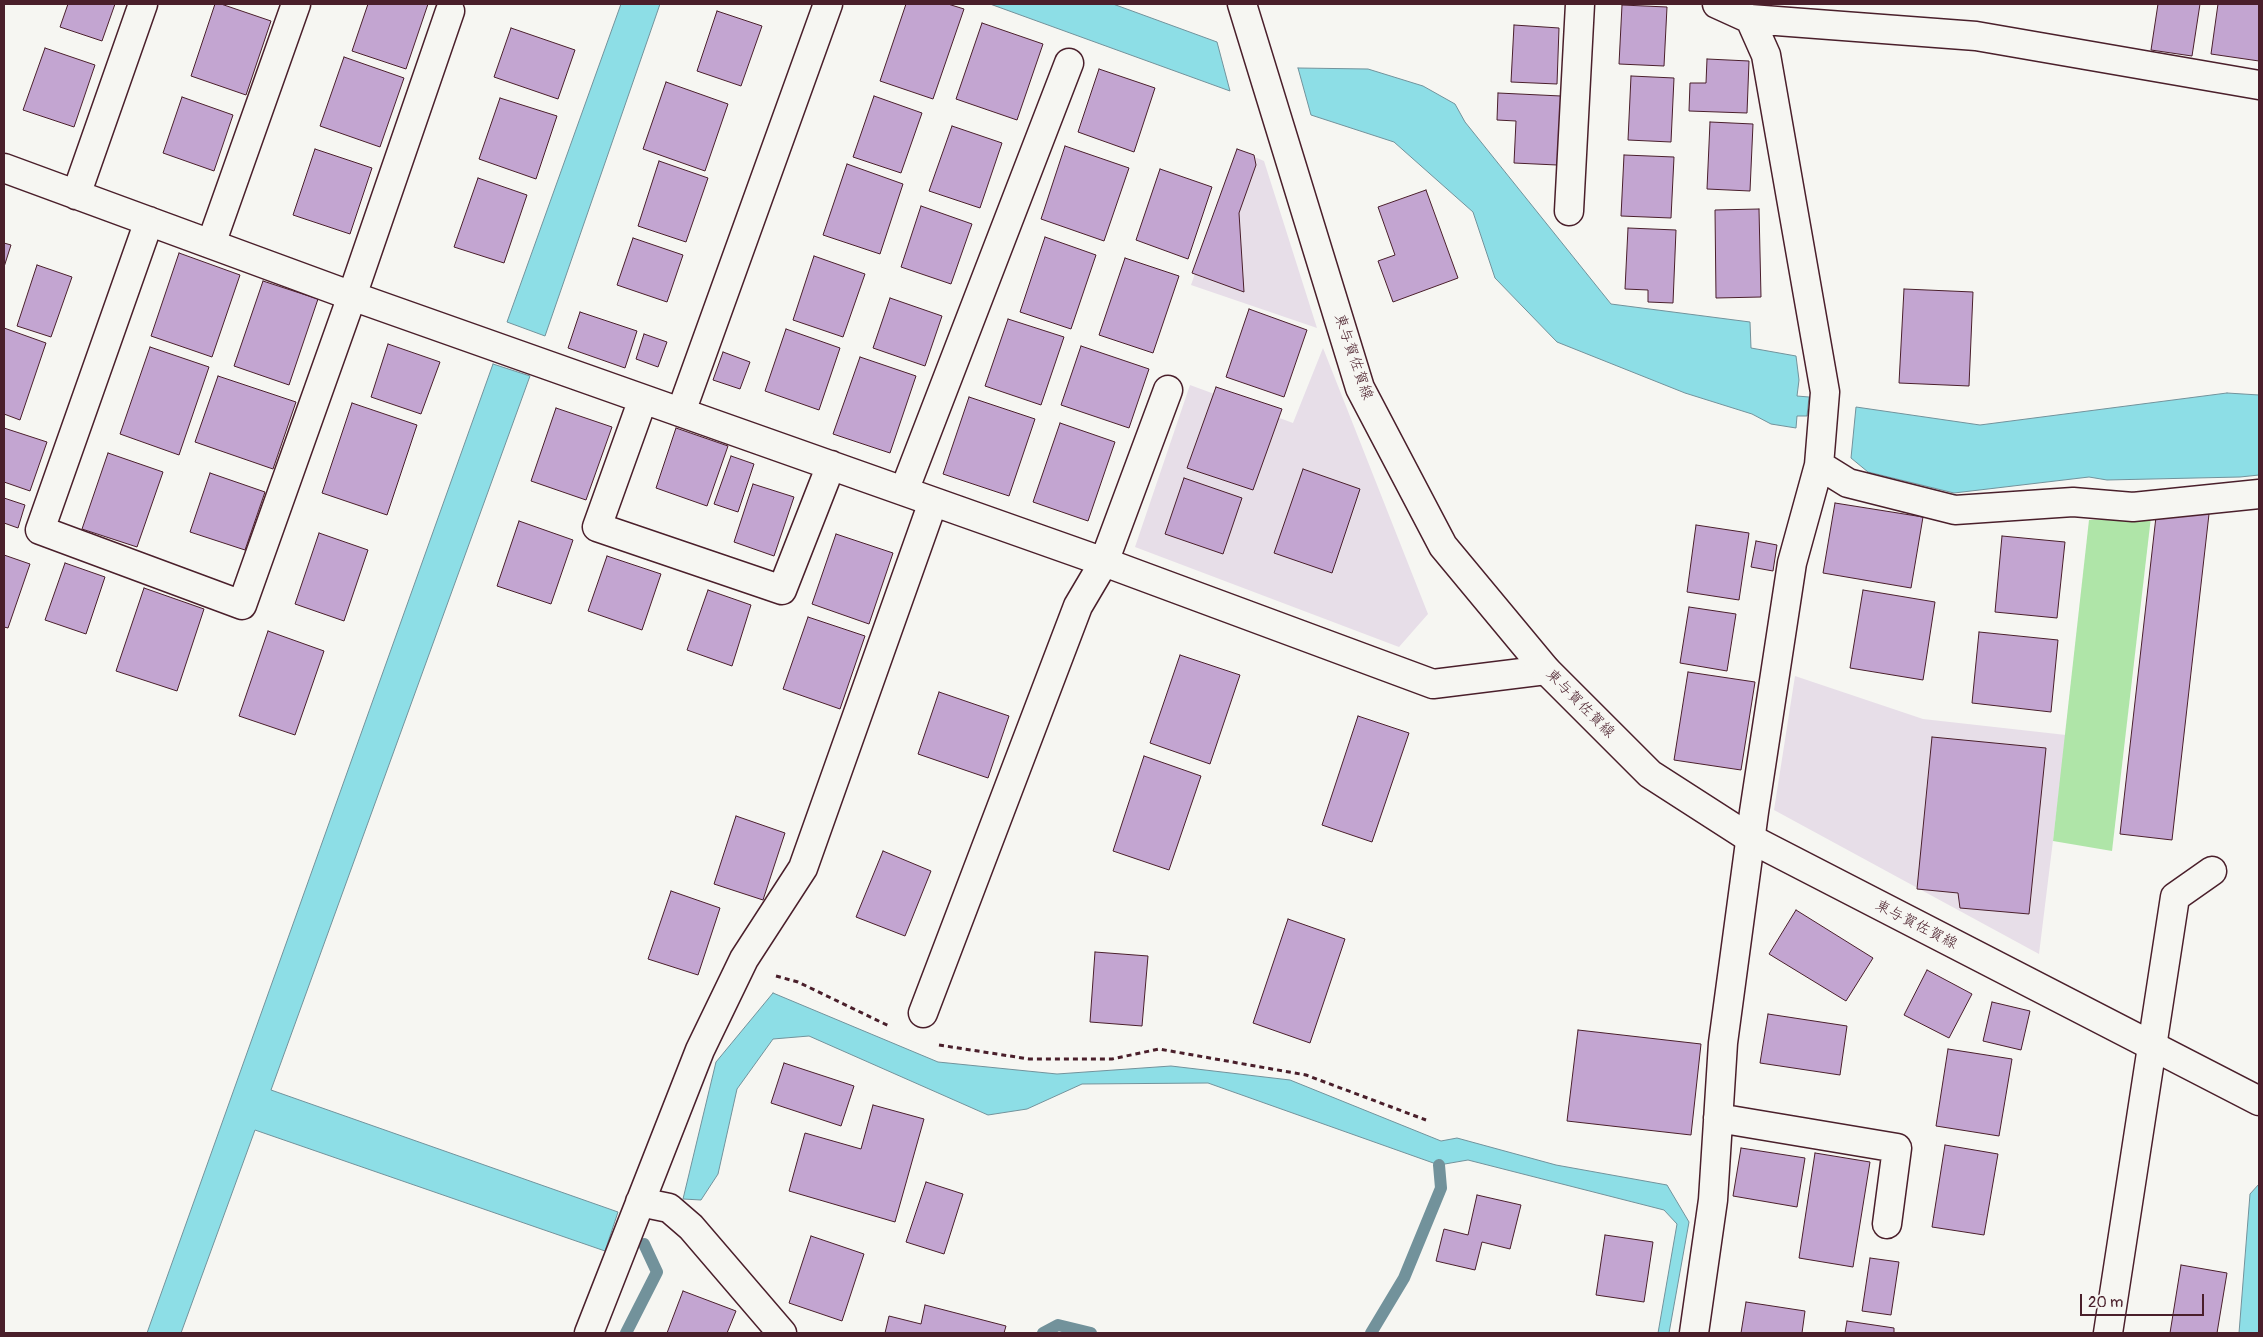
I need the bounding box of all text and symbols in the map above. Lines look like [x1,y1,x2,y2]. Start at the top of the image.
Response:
street label: 東与賀佐賀線 [1330,312,1376,402]
street label: 東与賀佐賀線 [1542,666,1618,742]
street label: 東与賀佐賀線 [1872,897,1960,953]
scale bar [2083,1284,2207,1316]
text: 20 m [2088,1293,2123,1312]

